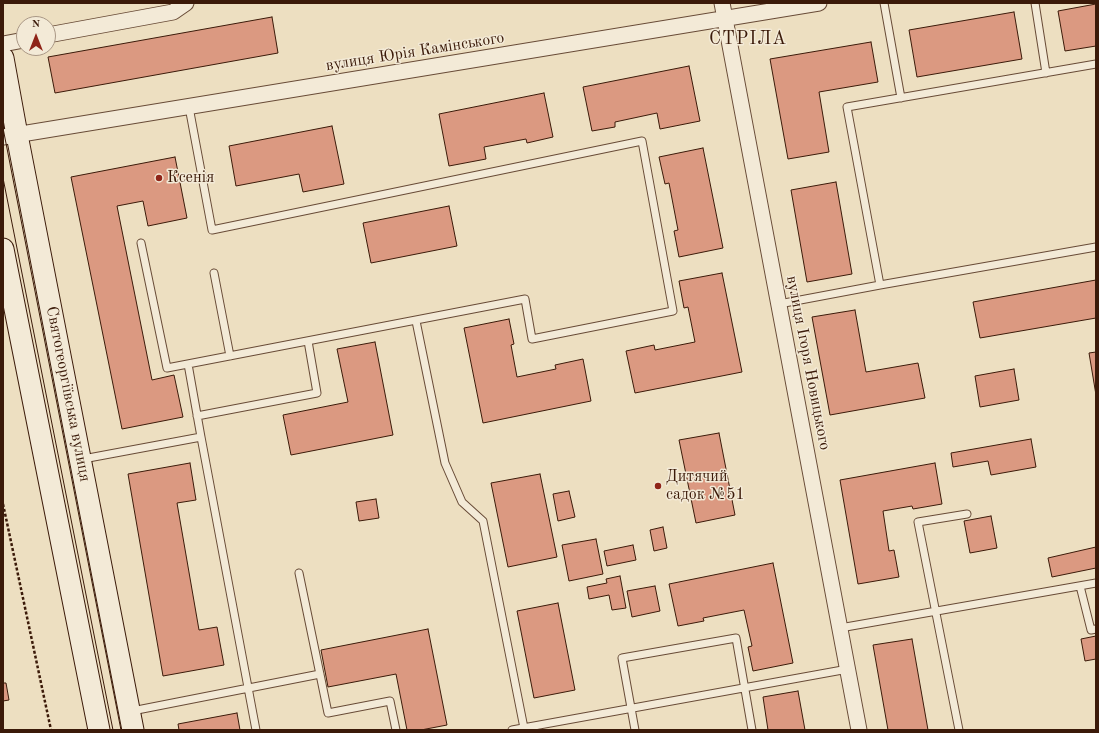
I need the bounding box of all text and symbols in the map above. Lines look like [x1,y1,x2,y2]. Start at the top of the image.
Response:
north arrow [16,16,56,56]
text: N [32,19,40,30]
street label: вулиця Юрія Камінського [324,28,506,76]
district label: СТРІЛА [709,28,787,50]
place label: Ксенія [167,168,214,188]
marker: Ксенія [154,173,164,183]
street label: вулиця Ігоря Новицького [782,274,834,452]
street label: Святогеоргіївська вулиця [42,305,94,483]
place label: Дитячий садок №51 [666,467,745,505]
marker: Дитячий садок №51 [653,481,663,491]

